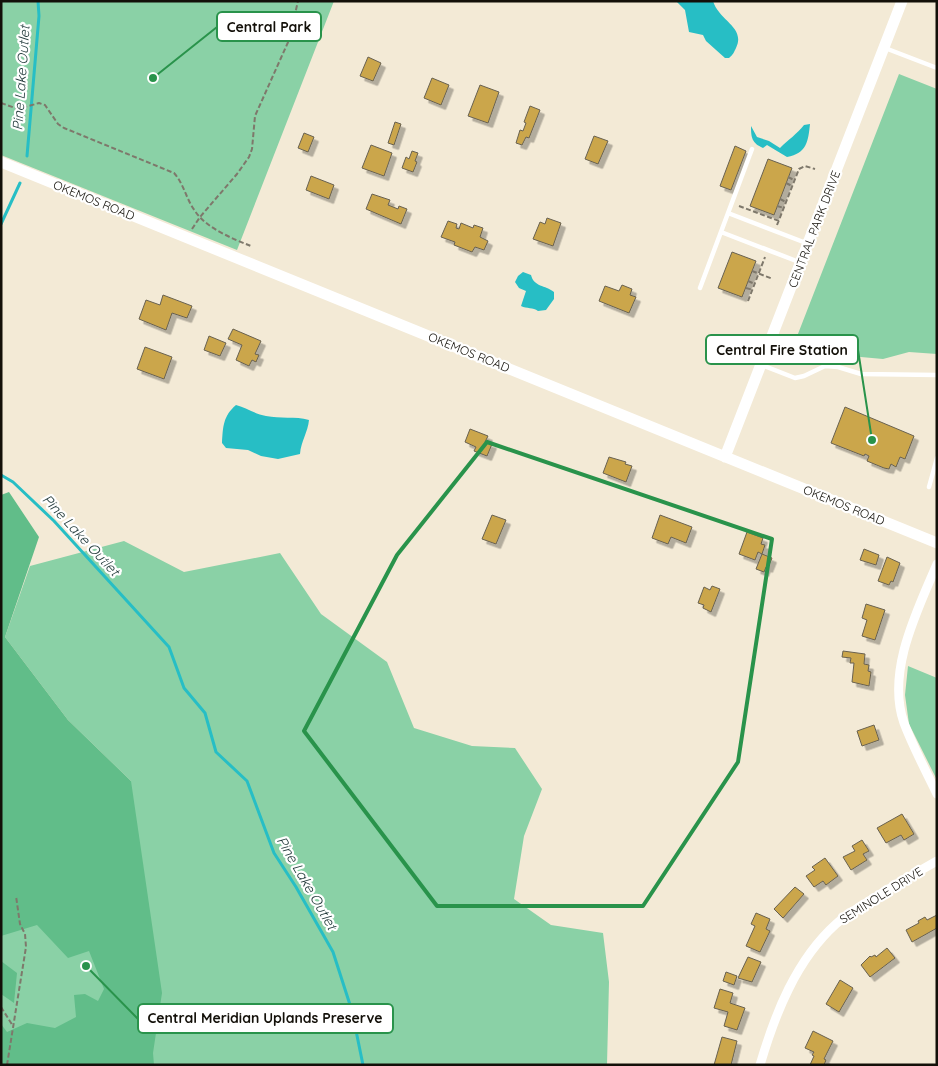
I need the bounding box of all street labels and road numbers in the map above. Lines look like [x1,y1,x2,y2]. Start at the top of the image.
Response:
street label: CENTRAL PARK DRIVE [785,168,843,290]
street label: OKEMOS ROAD [51,177,137,223]
street label: OKEMOS ROAD [426,329,512,375]
street label: OKEMOS ROAD [801,482,887,528]
street label: SEMINOLE DRIVE [837,863,926,927]

